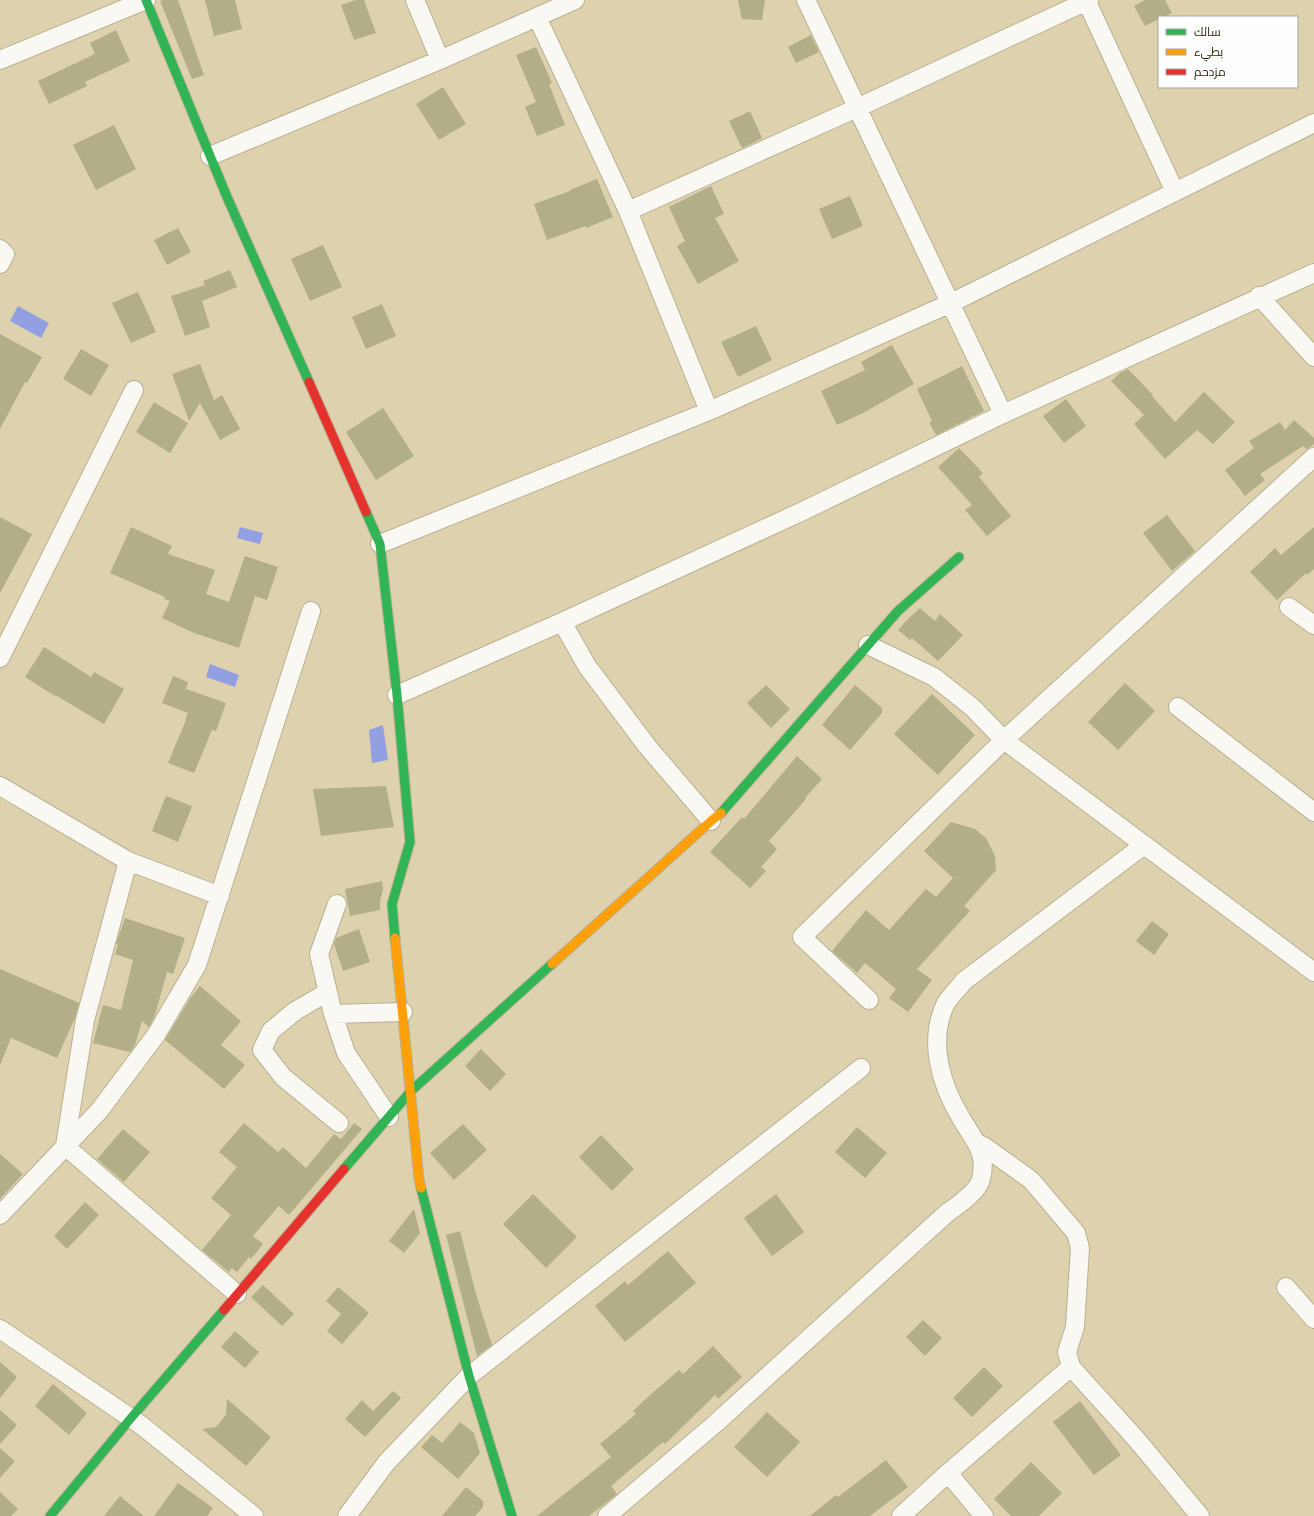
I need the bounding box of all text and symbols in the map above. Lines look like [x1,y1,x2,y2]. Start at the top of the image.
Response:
legend [1158,16,1298,88]
text: سالك [1194,25,1221,39]
text: بطيء [1194,45,1223,62]
text: مزدحم [1194,65,1226,80]

